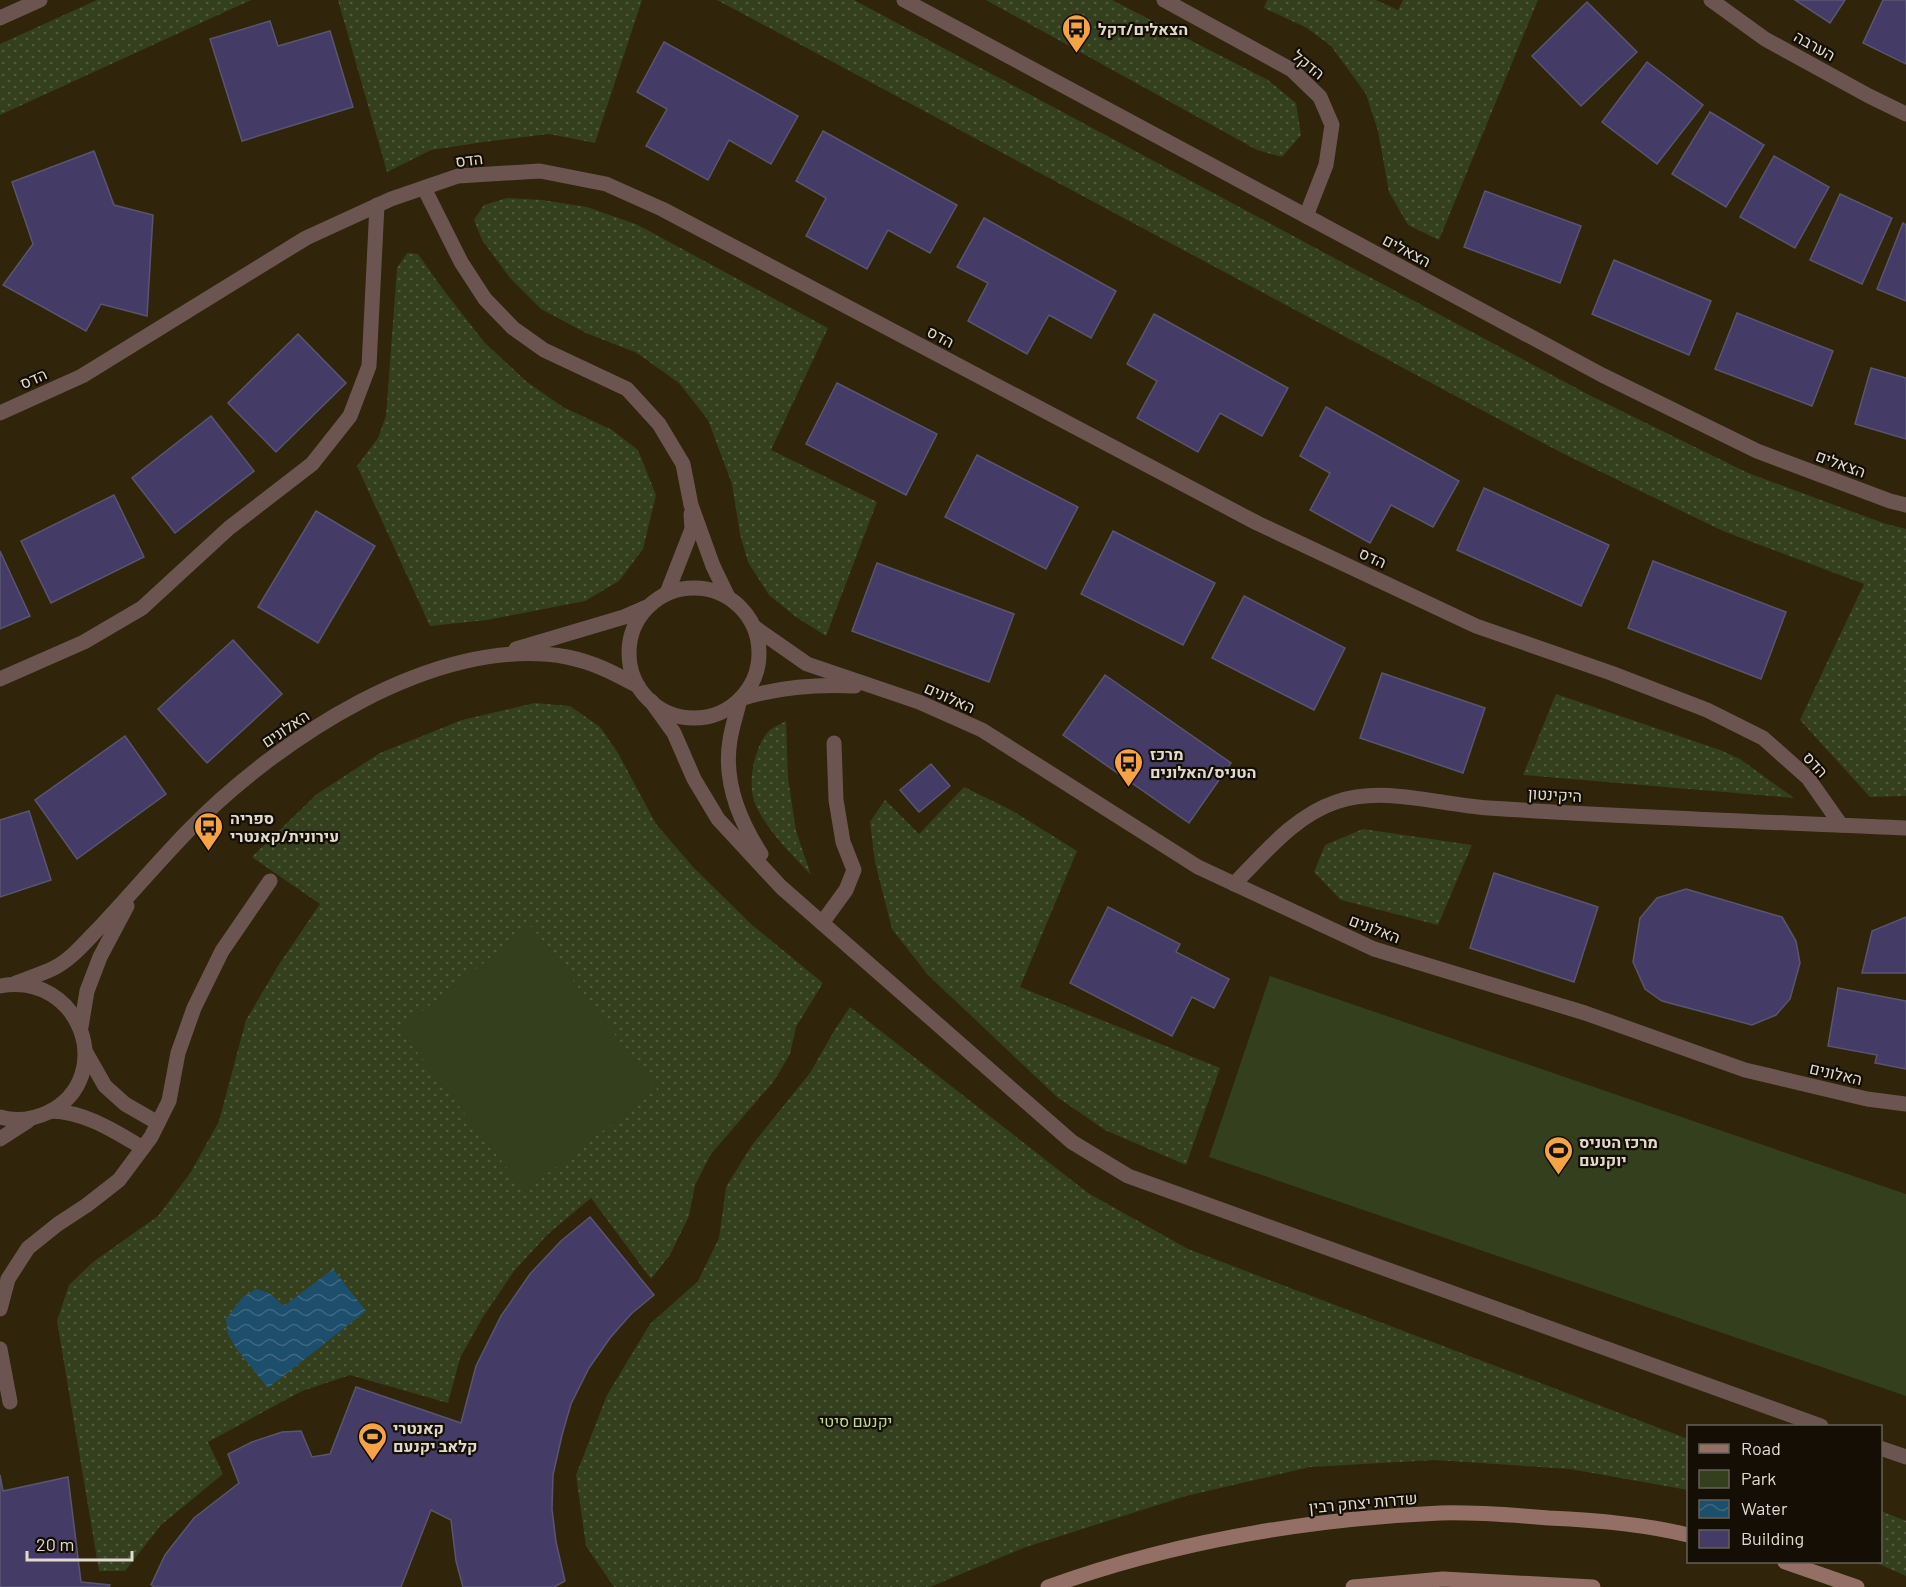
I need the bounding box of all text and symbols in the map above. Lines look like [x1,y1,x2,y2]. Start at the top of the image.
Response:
bus stop icon: הצאלים/דקל [1061,12,1093,54]
place label: הצאלים/דקל [1098,19,1188,38]
street label: הערבה [1791,26,1839,64]
street label: הדקל [1289,45,1329,83]
street label: הדס [454,148,484,170]
street label: הצאלים [1380,229,1434,271]
street label: הדס [924,321,958,351]
street label: הדס [16,364,50,392]
street label: הצאלים [1813,445,1869,481]
street label: הדס [1356,542,1390,572]
street label: האלונים [922,677,978,717]
street label: האלונים [258,705,312,751]
place label: מרכז הטניס/האלונים [1150,744,1256,781]
bus stop icon: מרכז הטניס/האלונים [1113,746,1145,788]
street label: הדס [1800,747,1832,781]
street label: היקינטון [1528,783,1582,805]
place label: ספריה עירונית/קאנטרי [230,808,339,845]
bus stop icon: ספריה עירונית/קאנטרי [193,810,225,852]
street label: האלונים [1347,910,1403,946]
street label: האלונים [1808,1058,1864,1088]
place label: מרכז הטניס יוקנעם [1579,1132,1658,1169]
sports icon: מרכז הטניס יוקנעם [1542,1134,1574,1176]
park label: יקנעם סיטי [820,1411,892,1430]
place label: קאנטרי קלאב יקנעם [393,1418,477,1455]
sports icon: קאנטרי קלאב יקנעם [356,1420,388,1462]
legend [1687,1425,1882,1563]
text: Road [1741,1437,1781,1459]
text: Park [1741,1467,1776,1489]
street label: שדרות יצחק רבין [1308,1488,1418,1516]
text: Water [1741,1497,1788,1519]
scale bar [27,1524,132,1562]
text: Building [1741,1527,1804,1549]
text: 20 m [36,1533,74,1555]

